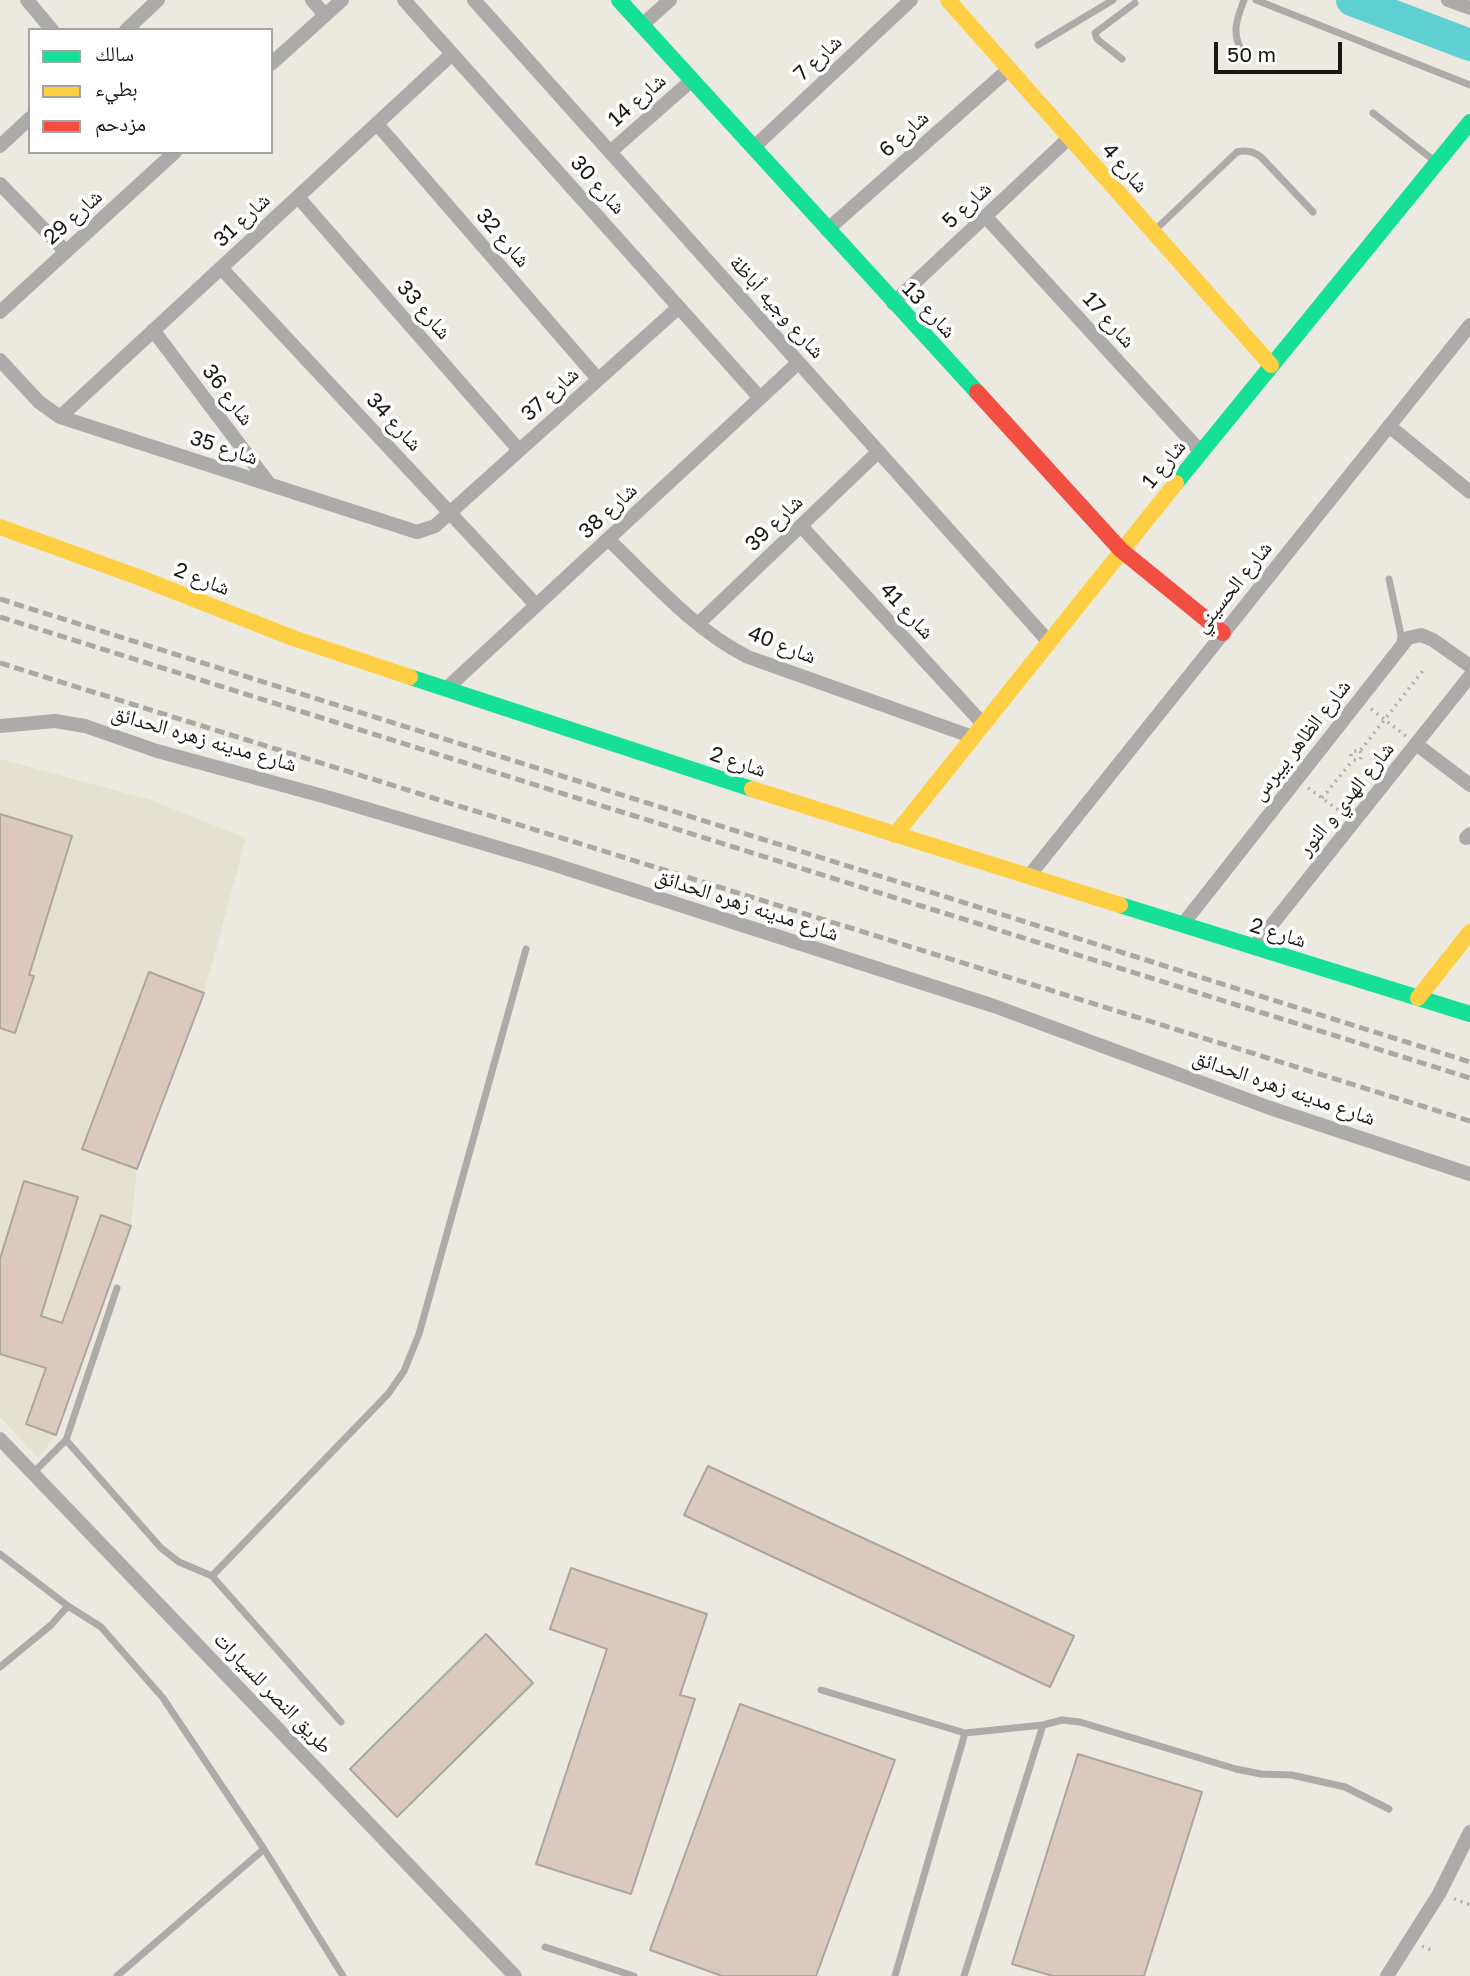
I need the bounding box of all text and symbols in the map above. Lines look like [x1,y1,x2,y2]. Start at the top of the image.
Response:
legend [28,28,273,154]
scale bar [1218,28,1346,72]
street label: شارع 7 [789,30,847,86]
text: سالك [95,40,134,66]
text: 50 m [1227,41,1276,67]
street label: شارع 14 [603,68,671,132]
text: بطيء [95,75,138,101]
street label: شارع 6 [874,105,934,163]
text: مزدحم [95,110,146,136]
street label: شارع 4 [1096,138,1154,198]
street label: شارع 30 [565,150,631,220]
street label: شارع 5 [937,176,997,234]
street label: شارع 29 [39,184,107,250]
street label: شارع 31 [209,188,275,252]
street label: شارع 32 [471,203,535,273]
street label: شارع وجيه أباظة [724,250,830,364]
street label: شارع 33 [392,275,456,345]
street label: شارع 13 [897,277,961,343]
street label: شارع 17 [1077,287,1141,353]
street label: شارع 36 [197,359,259,431]
street label: شارع 37 [516,362,584,426]
street label: شارع 34 [361,388,427,456]
street label: شارع 35 [187,425,261,471]
street label: شارع 1 [1137,435,1191,493]
street label: شارع 38 [574,478,642,544]
street label: شارع 39 [740,490,808,556]
street label: شارع الحسيني [1188,536,1278,638]
street label: شارع 2 [171,557,233,601]
street label: شارع 41 [875,577,939,645]
street label: شارع 40 [744,621,820,669]
street label: شارع الظاهر بيبرس [1246,674,1356,806]
street label: شارع مدينه زهره الحدائق [108,700,300,778]
street label: شارع الهدي و النور [1292,737,1400,861]
street label: شارع 2 [707,741,769,783]
street label: شارع مدينه زهره الحدائق [652,863,842,947]
street label: شارع 2 [1247,913,1309,953]
street label: شارع مدينه زهره الحدائق [1189,1045,1379,1131]
street label: طريق النصر للسيارات [208,1627,338,1759]

